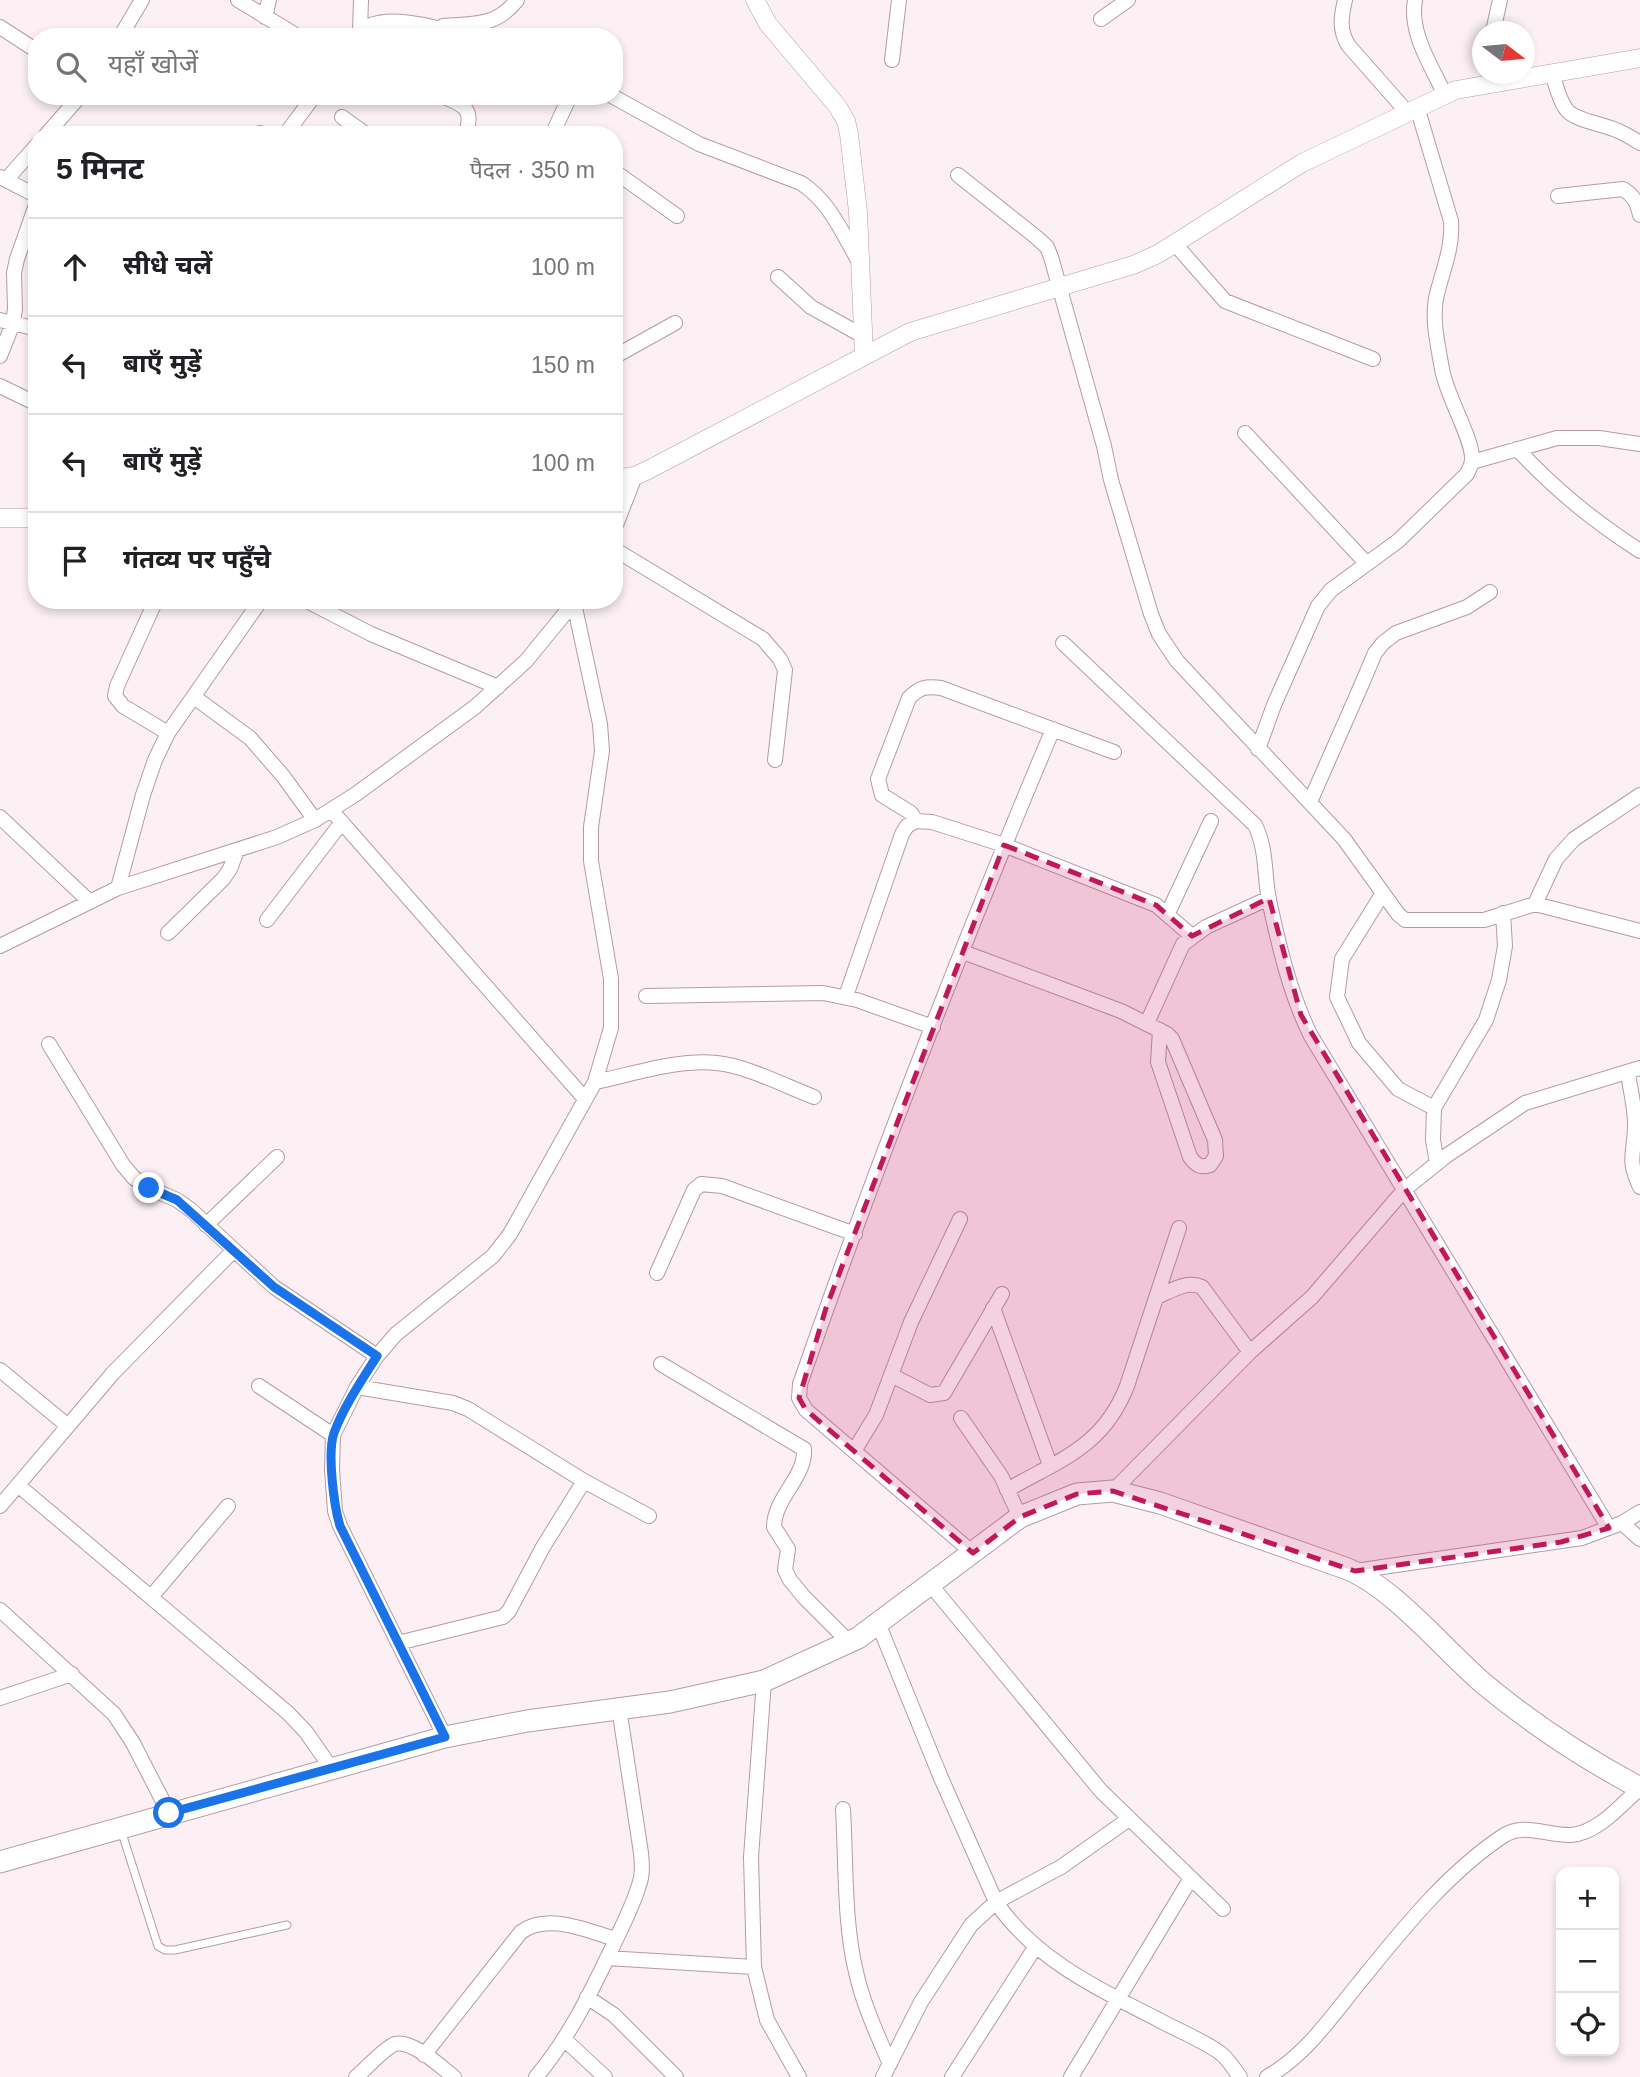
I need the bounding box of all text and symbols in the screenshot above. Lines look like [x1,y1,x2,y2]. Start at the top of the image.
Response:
north arrow [1472,21,1535,84]
search box [28,28,623,105]
icon: search [52,48,90,86]
text: यहाँ खोजें [108,49,198,79]
text: 5 मिनट [56,152,144,185]
text: पैदल · 350 m [470,157,595,183]
icon: ahead [56,248,94,286]
text: सीधे चलें [123,250,212,280]
text: 100 m [531,254,595,280]
icon: left [56,346,94,384]
text: बाएँ मुड़ें [123,348,202,378]
text: 150 m [531,352,595,378]
icon: left [56,444,94,482]
text: बाएँ मुड़ें [123,446,202,476]
text: 100 m [531,450,595,476]
icon: arrive [56,542,94,580]
text: गंतव्य पर पहुँचे [123,544,271,574]
route end [133,1172,164,1203]
route start [153,1797,184,1828]
map controls [1556,1867,1619,2056]
button: + [1556,1867,1619,1930]
button: − [1556,1930,1619,1993]
button: locate [1556,1993,1619,2056]

